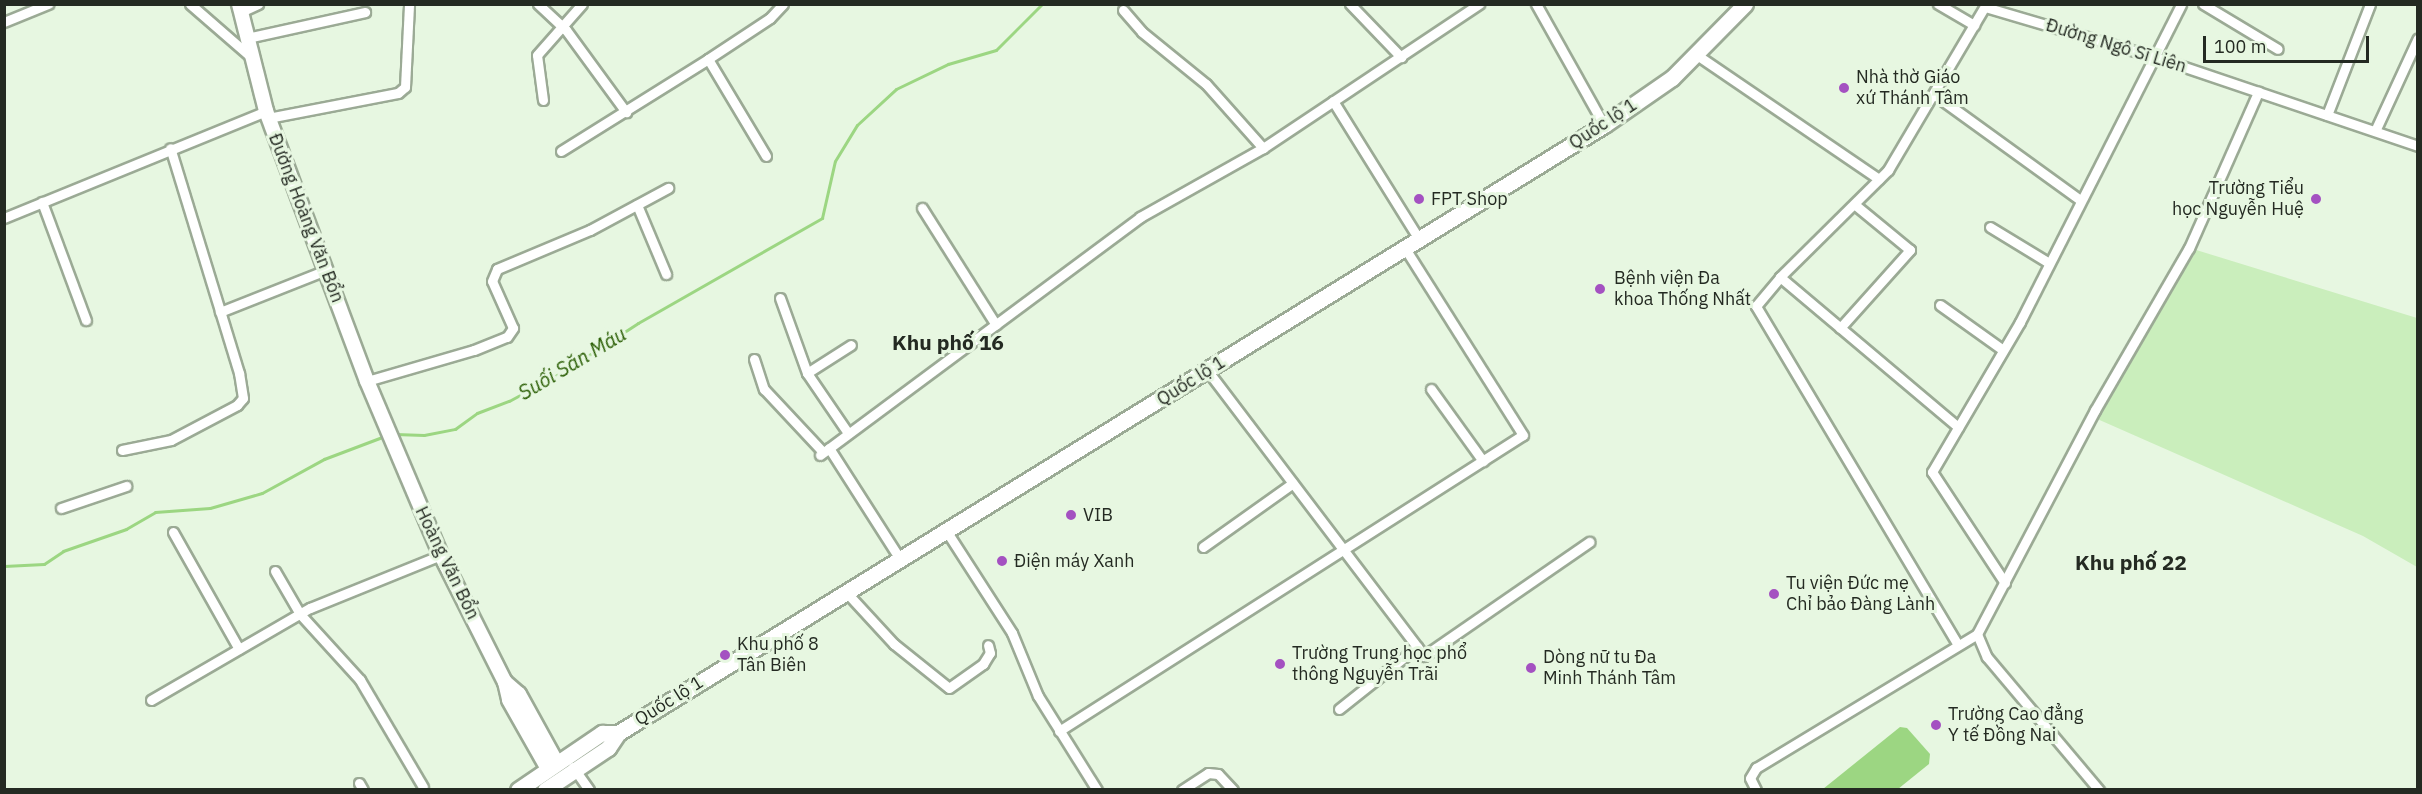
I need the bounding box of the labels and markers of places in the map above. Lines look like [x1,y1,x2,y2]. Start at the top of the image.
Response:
place label: Nhà thờ Giáo xứ Thánh Tâm [1856,67,1969,110]
marker: Nhà thờ Giáo xứ Thánh Tâm [1837,81,1851,95]
place label: Trường Tiểu học Nguyễn Huệ [2172,178,2304,220]
place label: FPT Shop [1431,188,1508,210]
marker: FPT Shop [1412,192,1426,206]
marker: Trường Tiểu học Nguyễn Huệ [2309,192,2323,206]
place label: Bệnh viện Đa khoa Thống Nhất [1614,268,1751,310]
marker: Bệnh viện Đa khoa Thống Nhất [1591,280,1609,298]
place label: VIB [1083,504,1113,526]
marker: VIB [1064,508,1078,522]
place label: Điện máy Xanh [1014,550,1134,572]
marker: Điện máy Xanh [995,554,1009,568]
place label: Tu viện Đức mẹ Chỉ bảo Đàng Lành [1786,573,1935,616]
marker: Tu viện Đức mẹ Chỉ bảo Đàng Lành [1767,587,1781,601]
place label: Khu phố 8 Tân Biên [737,634,819,676]
place label: Trường Trung học phổ thông Nguyễn Trãi [1292,643,1467,686]
place label: Dòng nữ tu Đa Minh Thánh Tâm [1543,647,1676,690]
marker: Khu phố 8 Tân Biên [718,648,732,662]
marker: Trường Trung học phổ thông Nguyễn Trãi [1273,657,1287,671]
marker: Dòng nữ tu Đa Minh Thánh Tâm [1524,661,1538,675]
place label: Trường Cao đẳng Y tế Đồng Nai [1948,704,2083,746]
marker: Trường Cao đẳng Y tế Đồng Nai [1929,718,1943,732]

